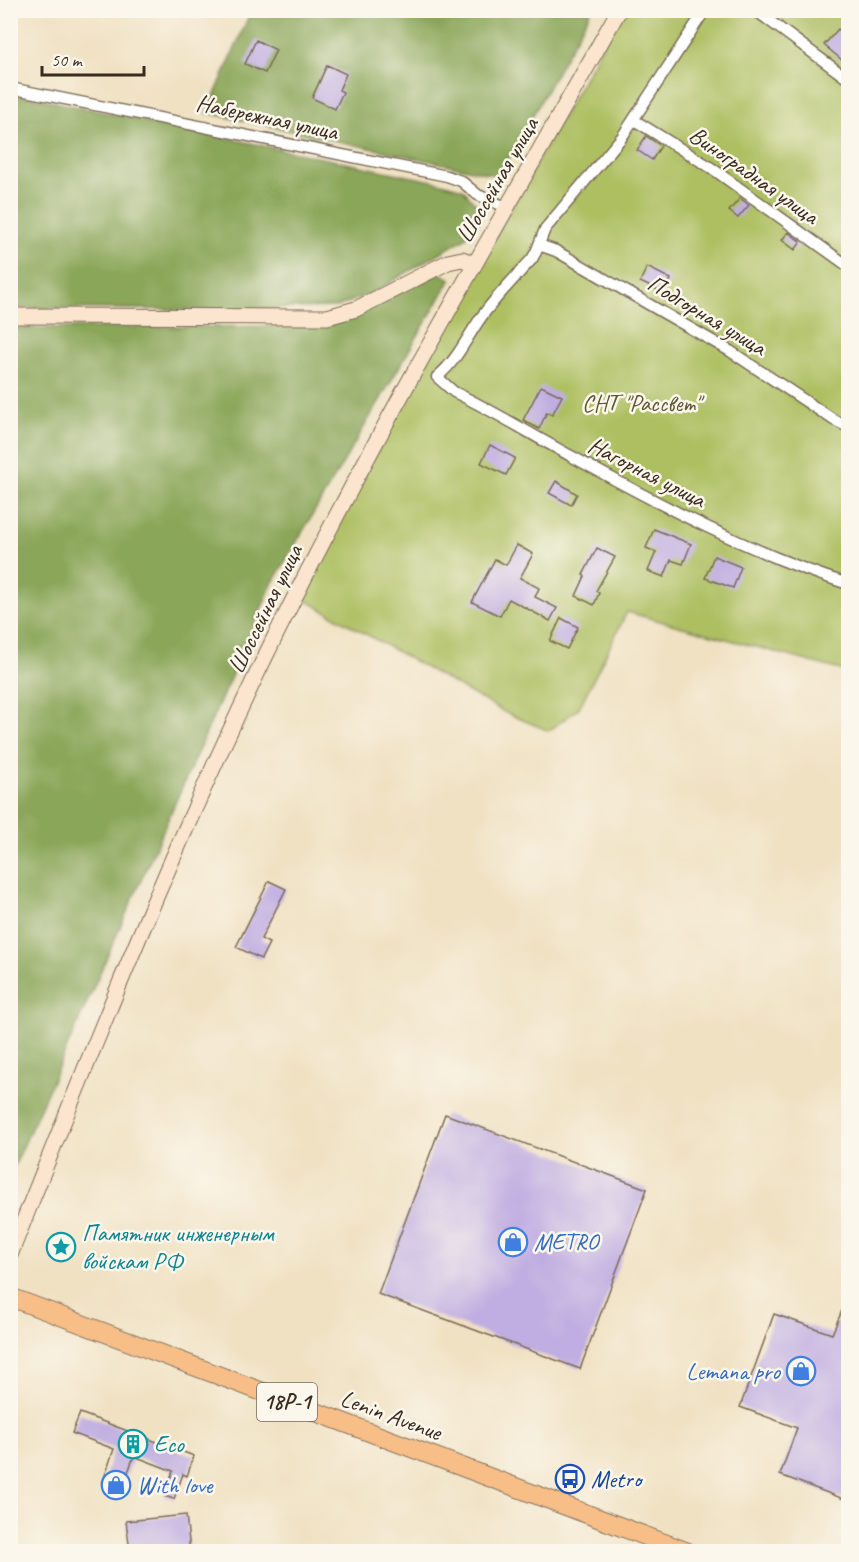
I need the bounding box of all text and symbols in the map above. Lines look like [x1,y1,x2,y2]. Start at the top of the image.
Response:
scale bar [42,39,144,77]
text: 50 m [51,49,84,71]
street label: Набережная улица [193,87,342,147]
street label: Шоссейная улица [449,111,546,248]
street label: Виноградная улица [683,119,826,231]
street label: Подгорная улица [642,268,773,363]
park label: СНТ "Рассвет" [582,388,705,418]
street label: Нагорная улица [583,430,712,515]
street label: Шоссейная улица [221,538,310,678]
place label: Памятник инженерным войскам РФ [82,1218,275,1276]
shop icon: METRO [497,1226,529,1258]
place label: METRO [534,1227,600,1257]
place icon: Памятник инженерным войскам РФ [45,1231,77,1263]
shop icon: Lemana pro [785,1355,817,1387]
place label: Lemana pro [686,1356,782,1386]
road number: 18Р-1 [257,1383,317,1421]
street label: Lenin Avenue [337,1383,448,1448]
building icon: Eco [117,1428,149,1460]
place label: Eco [154,1429,185,1459]
bus stop icon: Metro [554,1463,586,1495]
place label: Metro [591,1464,644,1494]
shop icon: With love [100,1469,132,1501]
place label: With love [137,1470,215,1500]

